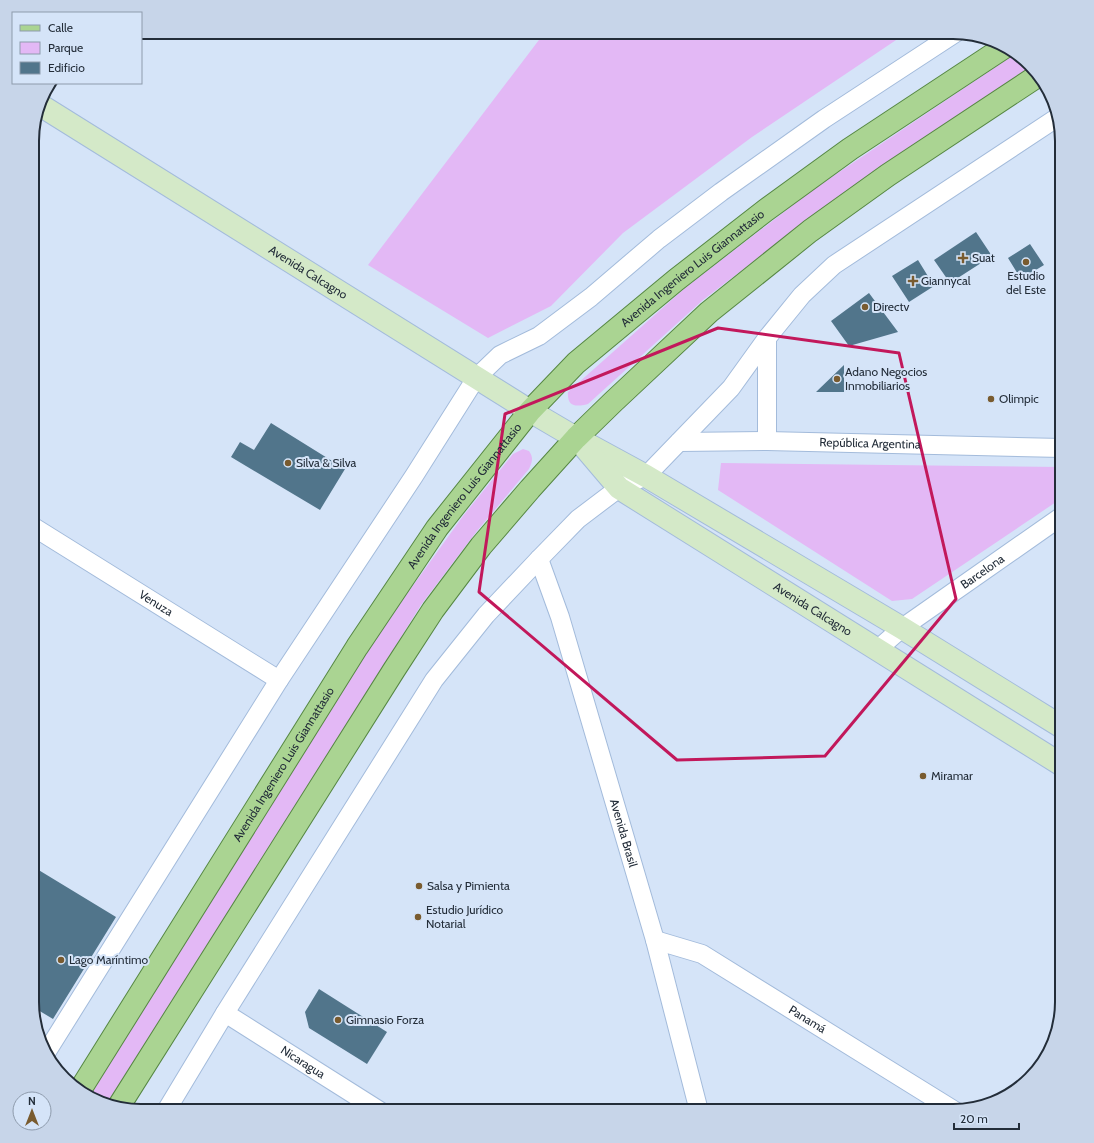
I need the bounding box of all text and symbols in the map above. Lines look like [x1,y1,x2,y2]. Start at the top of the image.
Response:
legend [12,12,142,84]
text: Calle [48,20,73,35]
text: Parque [48,40,83,55]
text: Edificio [48,60,85,75]
street label: Avenida Ingeniero Luis Giannattasio [617,206,767,330]
street label: Avenida Calcagno [266,242,351,302]
place label: Suat [972,250,995,265]
marker: Suat [957,252,969,264]
marker: Estudio del Este [1021,257,1031,267]
place label: Estudio del Este [1006,268,1046,297]
place label: Giannycal [921,273,971,288]
marker: Giannycal [908,276,918,286]
place label: Directv [873,299,909,314]
marker: Directv [860,302,870,312]
place label: Adano Negocios Inmobiliarios [845,364,927,393]
marker: Adano Negocios Inmobiliarios [832,374,842,384]
place label: Olimpic [999,391,1039,406]
marker: Olimpic [986,394,996,404]
street label: Avenida Ingeniero Luis Giannattasio [404,420,525,571]
street label: República Argentina [819,434,921,452]
place label: Silva & Silva [296,455,357,470]
marker: Silva & Silva [283,458,293,468]
street label: Barcelona [957,551,1007,592]
street label: Avenida Calcagno [771,579,855,639]
street label: Venuza [136,587,176,619]
street label: Avenida Ingeniero Luis Giannattasio [229,684,337,844]
place label: Miramar [931,768,973,783]
marker: Miramar [918,771,928,781]
street label: Avenida Brasil [607,797,641,869]
place label: Salsa y Pimienta [427,878,510,893]
marker: Salsa y Pimienta [414,881,424,891]
place label: Estudio Jurídico Notarial [426,902,504,931]
marker: Estudio Jurídico Notarial [413,912,423,922]
place label: Lago Maríntimo [69,952,149,967]
marker: Lago Maríntimo [56,955,66,965]
street label: Panamá [786,1002,829,1036]
place label: Gimnasio Forza [346,1012,424,1027]
marker: Gimnasio Forza [333,1015,343,1025]
street label: Nicaragua [278,1042,328,1081]
north arrow [12,1091,52,1131]
text: N [28,1094,36,1108]
scale bar [954,1105,1019,1131]
text: 20 m [960,1111,988,1126]

